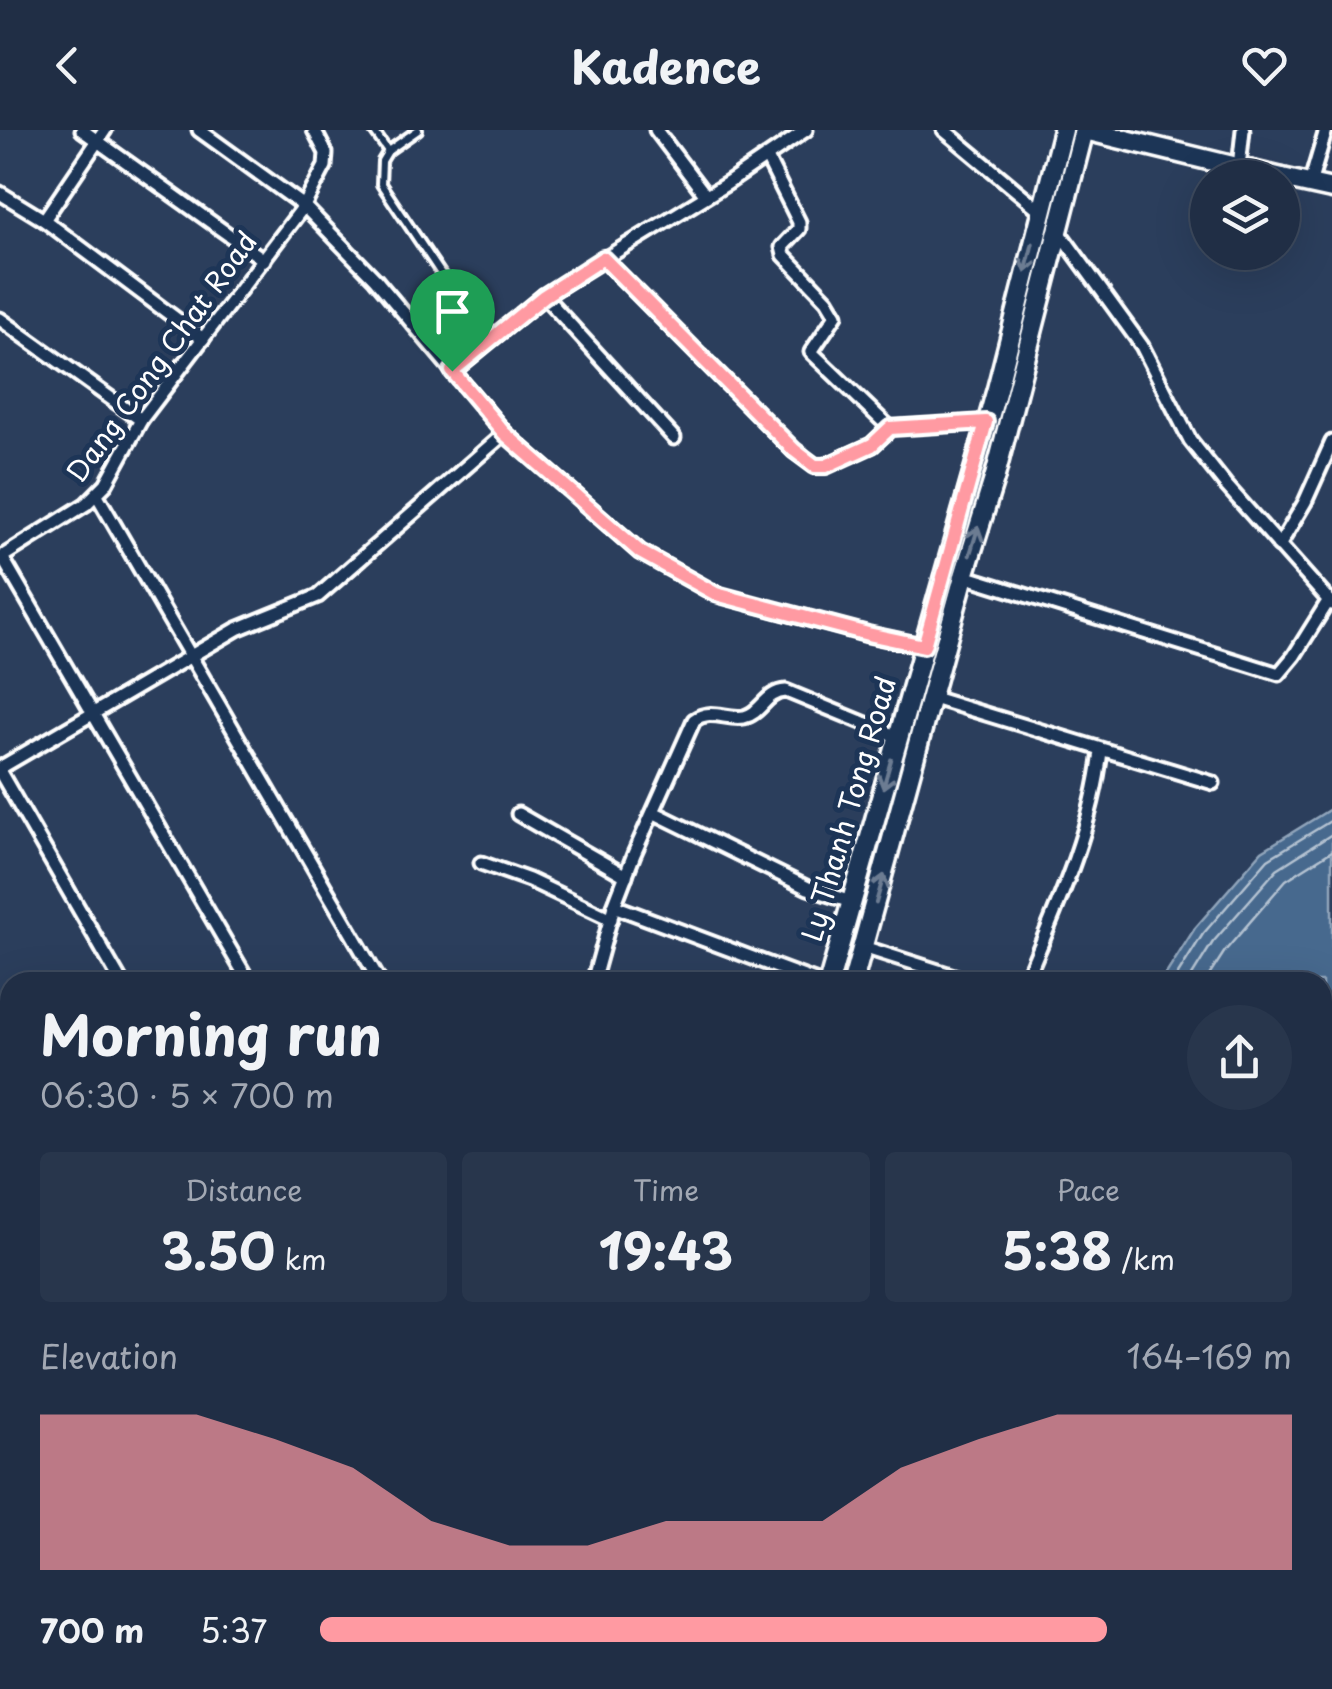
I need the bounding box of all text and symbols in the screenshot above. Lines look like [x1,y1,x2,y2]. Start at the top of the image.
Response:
text: Kadence [571,31,761,99]
icon: back [40,38,95,93]
icon: heart [1237,38,1292,93]
map controls [1190,160,1300,270]
button: layers [1190,160,1300,270]
street label: Dang Cong Chat Road [55,222,267,491]
one-way arrow [1019,242,1038,273]
pin [410,269,495,372]
icon: arrive [425,284,480,339]
one-way arrow [967,526,985,558]
street label: Ly Thanh Tong Road [789,671,906,946]
one-way arrow [877,758,896,789]
one-way arrow [871,874,890,905]
text: Morning run [40,992,382,1075]
button: share [1187,1005,1292,1110]
text: 06:30 · 5 × 700 m [40,1071,334,1119]
text: Distance [185,1168,302,1211]
text: Time [633,1168,699,1211]
text: Pace [1057,1168,1120,1211]
text: 3.50 [161,1211,275,1287]
text: 19:43 [599,1211,733,1287]
text: 5:38 [1002,1211,1112,1287]
text: km [275,1237,327,1280]
text: /km [1112,1237,1175,1280]
text: Elevation [40,1332,178,1380]
text: 164–169 m [1126,1332,1292,1380]
text: 700 m [40,1606,144,1654]
text: 5:37 [200,1606,267,1654]

